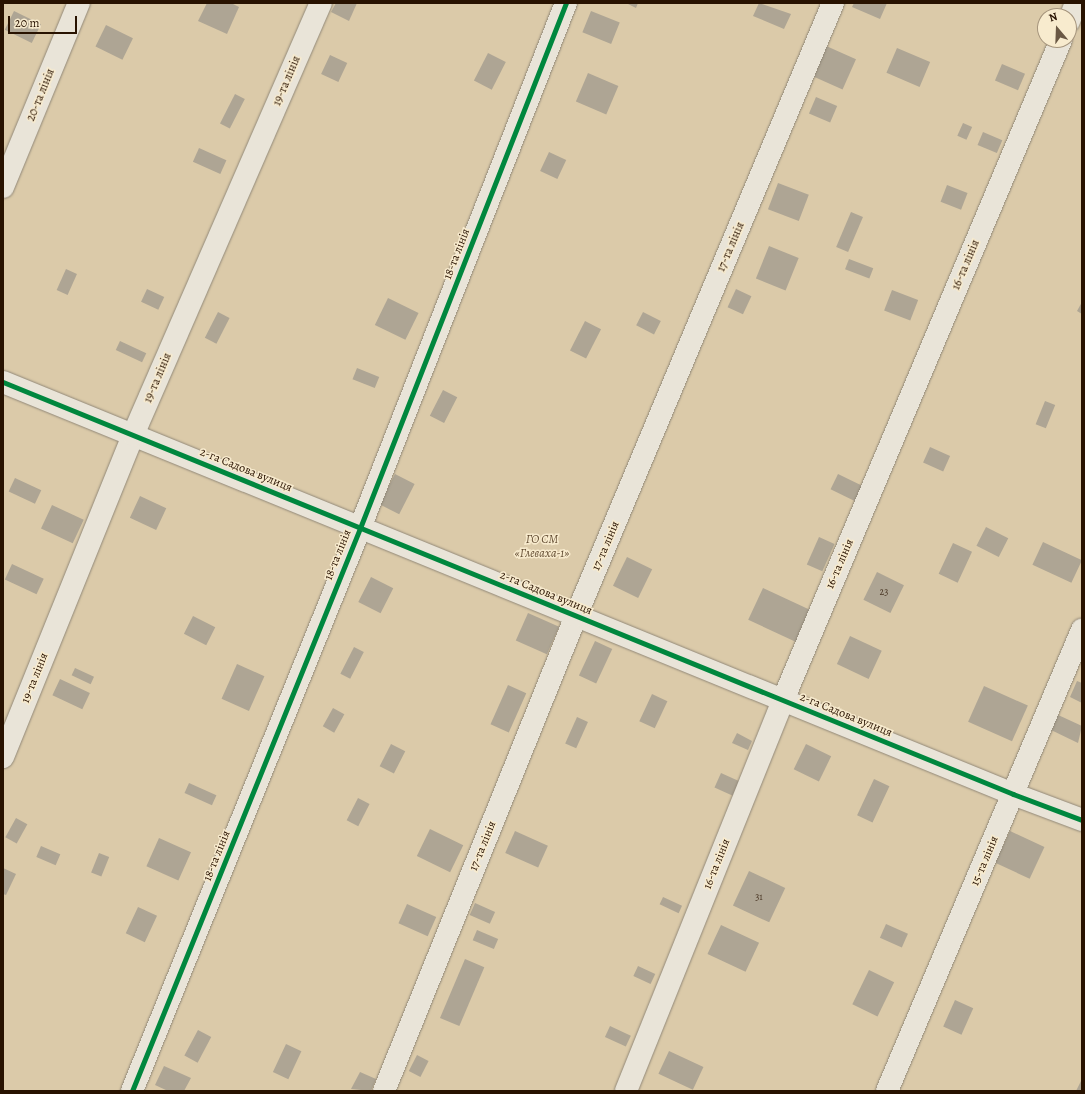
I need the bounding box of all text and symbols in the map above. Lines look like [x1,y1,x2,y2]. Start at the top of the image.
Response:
scale bar [10,8,79,34]
north arrow [1037,8,1077,48]
text: N [1047,9,1059,26]
text: 20 m [15,15,39,31]
street label: 19-та лінія [270,54,304,108]
street label: 20-та лінія [24,67,58,123]
street label: 17-та лінія [714,220,748,274]
street label: 18-та лінія [441,227,473,281]
street label: 16-та лінія [949,238,983,292]
street label: 19-та лінія [141,351,175,405]
street label: 2-га Садова вулиця [198,445,294,495]
street label: 17-та лінія [589,519,623,573]
street label: 18-та лінія [321,528,355,582]
park label: ГО СМ «Глеваха-1» [515,533,569,561]
street label: 16-та лінія [823,537,857,591]
street label: 2-га Садова вулиця [498,568,594,618]
house number: 23 [880,586,888,598]
street label: 19-та лінія [18,651,52,705]
street label: 2-га Садова вулиця [798,690,894,740]
street label: 17-та лінія [466,819,500,873]
street label: 18-та лінія [200,829,234,883]
street label: 15-та лінія [968,834,1002,888]
street label: 16-та лінія [700,837,734,891]
house number: 31 [755,891,763,903]

